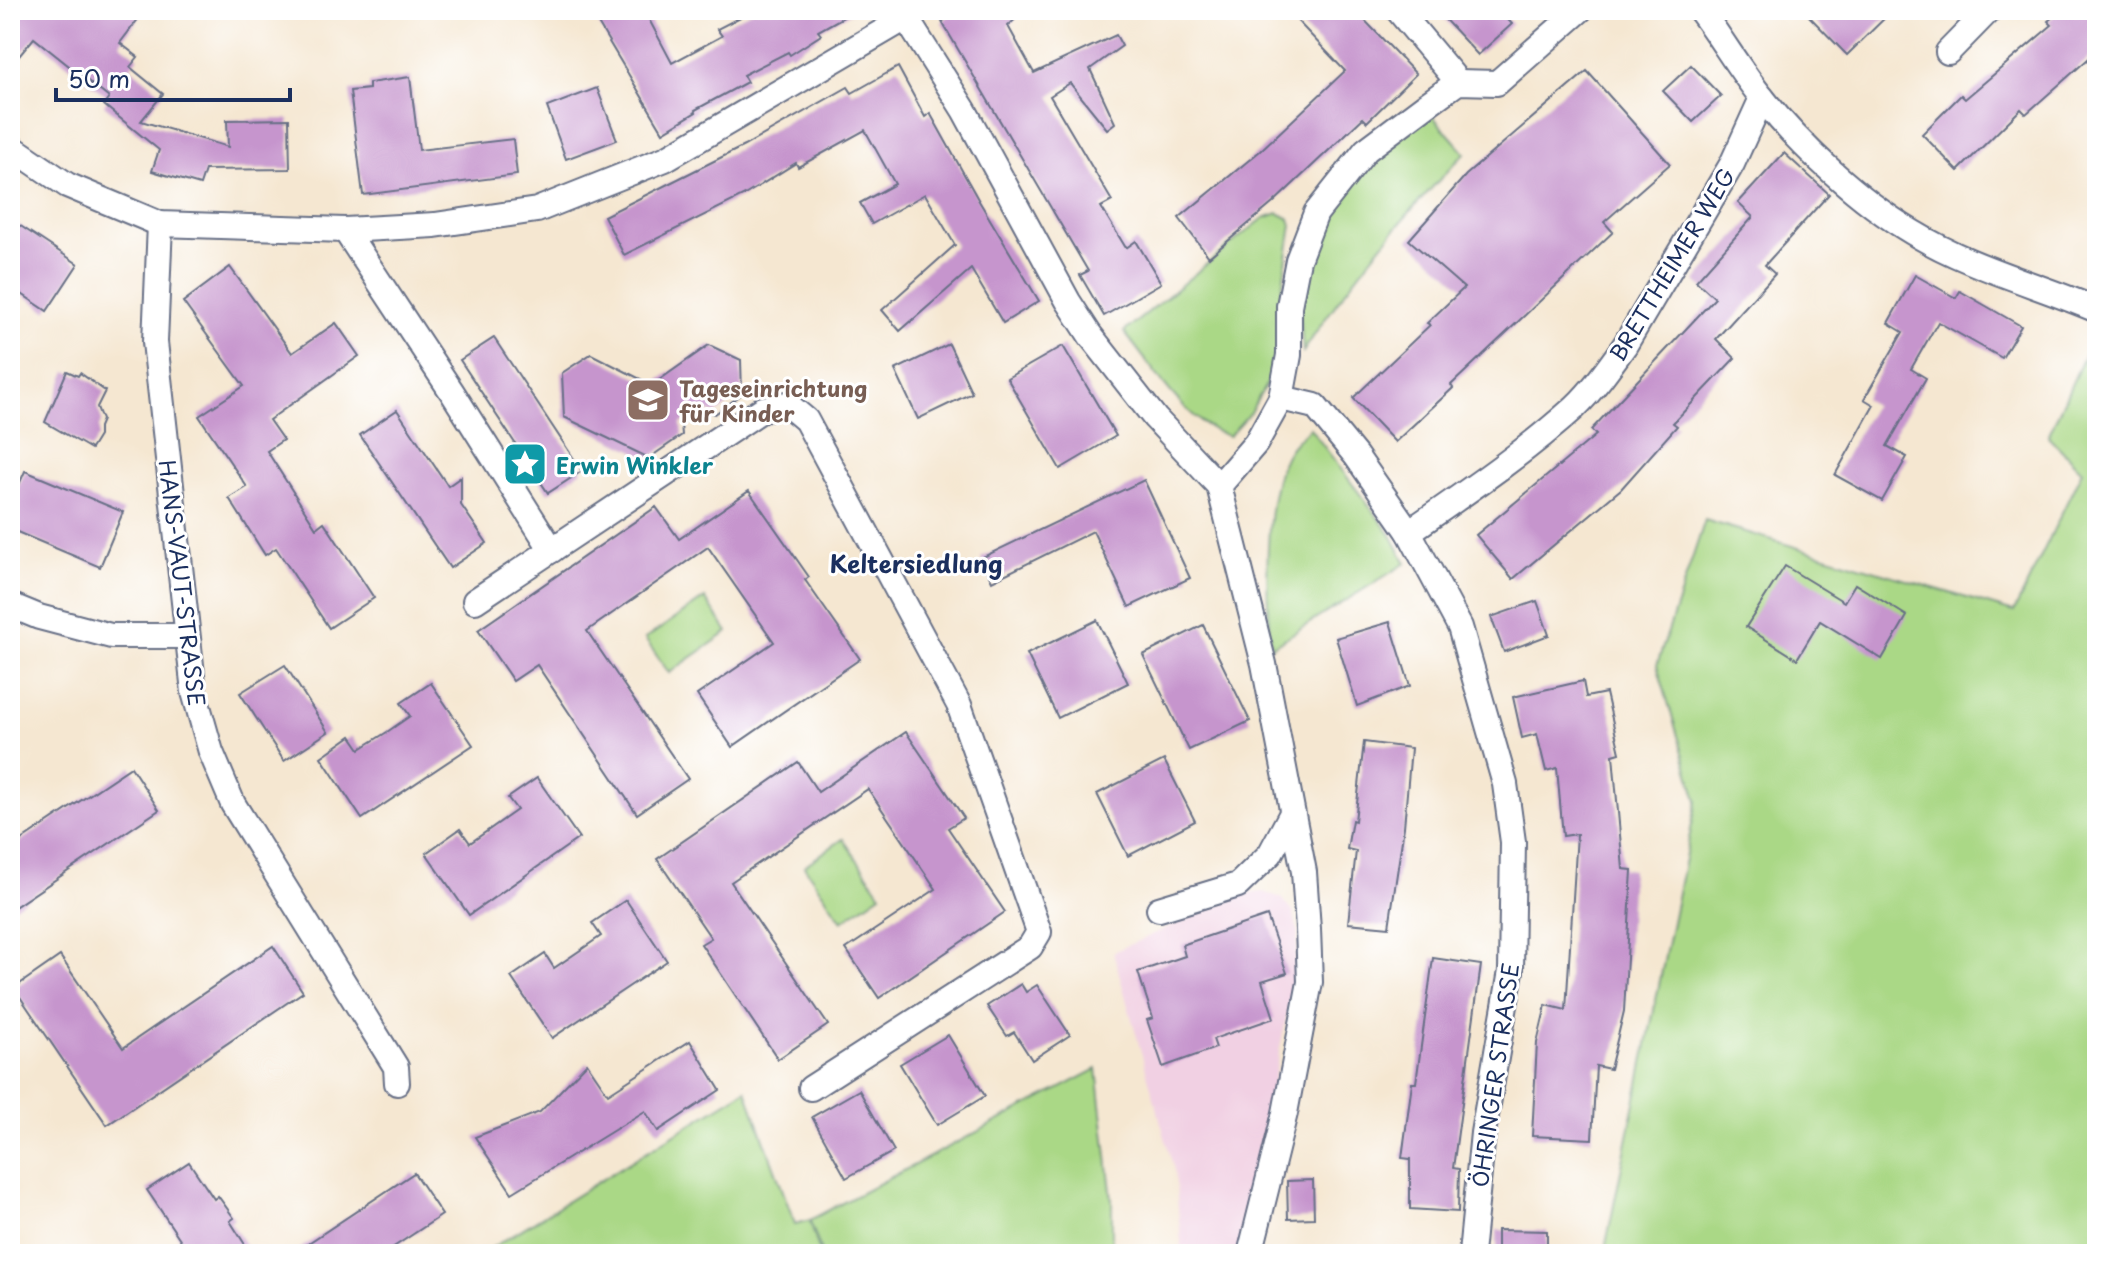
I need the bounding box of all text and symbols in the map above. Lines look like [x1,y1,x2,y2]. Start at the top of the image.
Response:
scale bar [56,52,290,102]
text: 50 m [68,60,130,96]
street label: BRETTHEIMER WEG [1600,161,1742,367]
place label: Tageseinrichtung für Kinder [679,371,867,429]
school or university icon: Tageseinrichtung für Kinder [624,376,672,424]
place icon: Erwin Winkler [501,440,549,488]
place label: Erwin Winkler [556,448,714,481]
street label: HANS-VAUT-STRASSE [152,458,214,708]
district label: Keltersiedlung [829,545,1003,581]
street label: ÖHRINGER STRASSE [1462,961,1526,1189]

